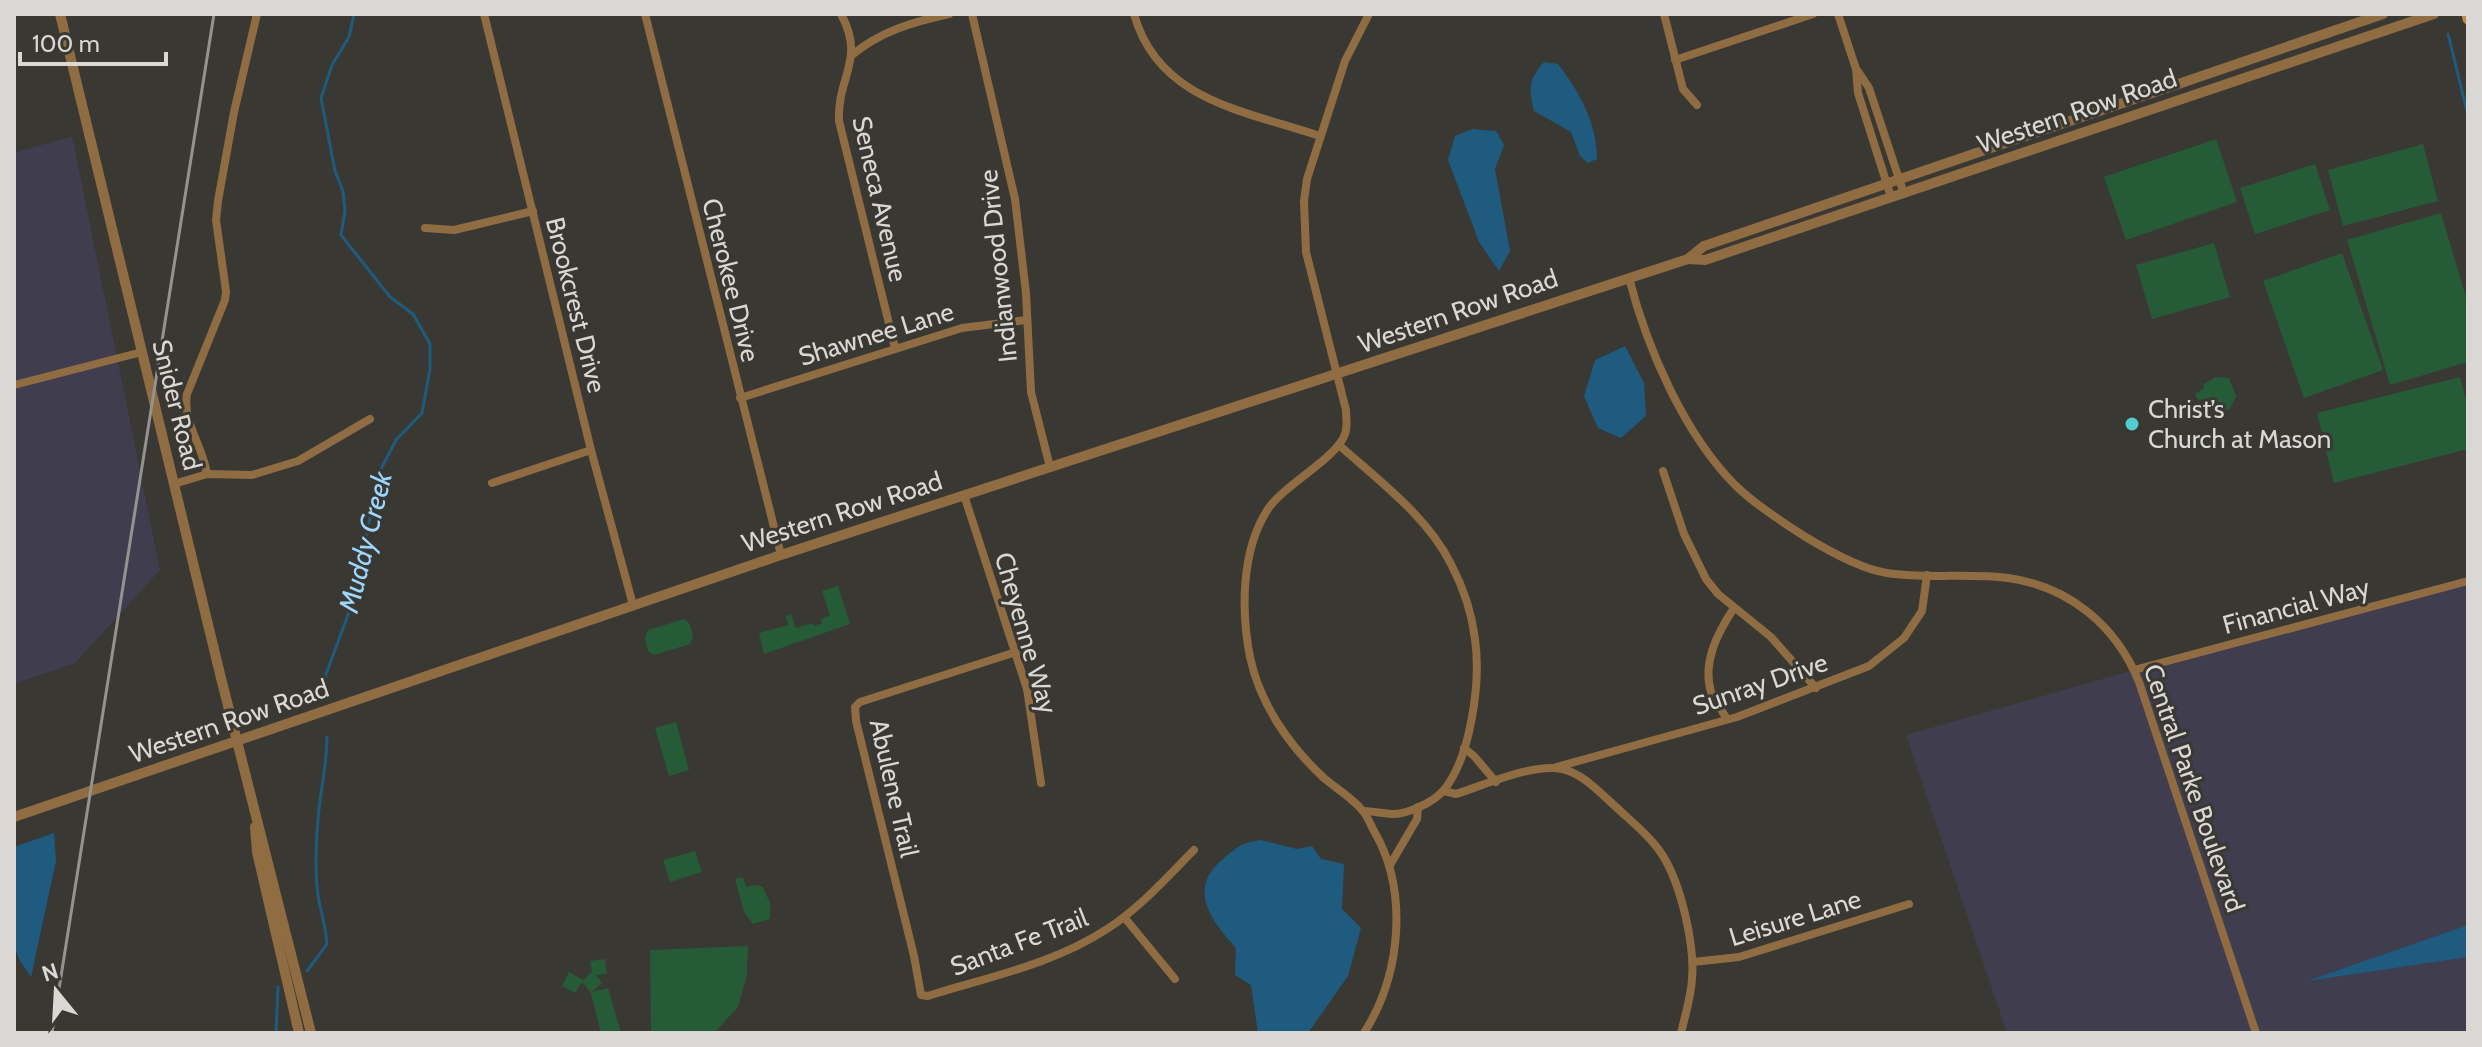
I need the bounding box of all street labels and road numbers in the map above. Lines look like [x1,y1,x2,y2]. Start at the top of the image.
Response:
street label: Western Row Road [1973,62,2181,160]
street label: Seneca Avenue [845,113,915,285]
street label: Indianwood Drive [972,168,1024,364]
street label: Cherokee Drive [695,195,767,365]
street label: Brookcrest Drive [539,214,613,396]
street label: Western Row Road [1354,262,1562,360]
street label: Shawnee Lane [795,295,957,373]
street label: Snider Road [145,336,209,474]
street label: Western Row Road [738,465,946,559]
street label: Cheyenne Way [988,549,1064,717]
street label: Financial Way [2219,571,2373,641]
street label: Sunray Drive [1688,646,1832,722]
street label: Central Parke Boulevard [2137,660,2251,916]
street label: Western Row Road [125,672,333,770]
street label: Abulene Trail [863,716,925,860]
street label: Leisure Lane [1725,883,1865,953]
street label: Santa Fe Trail [946,901,1092,983]

